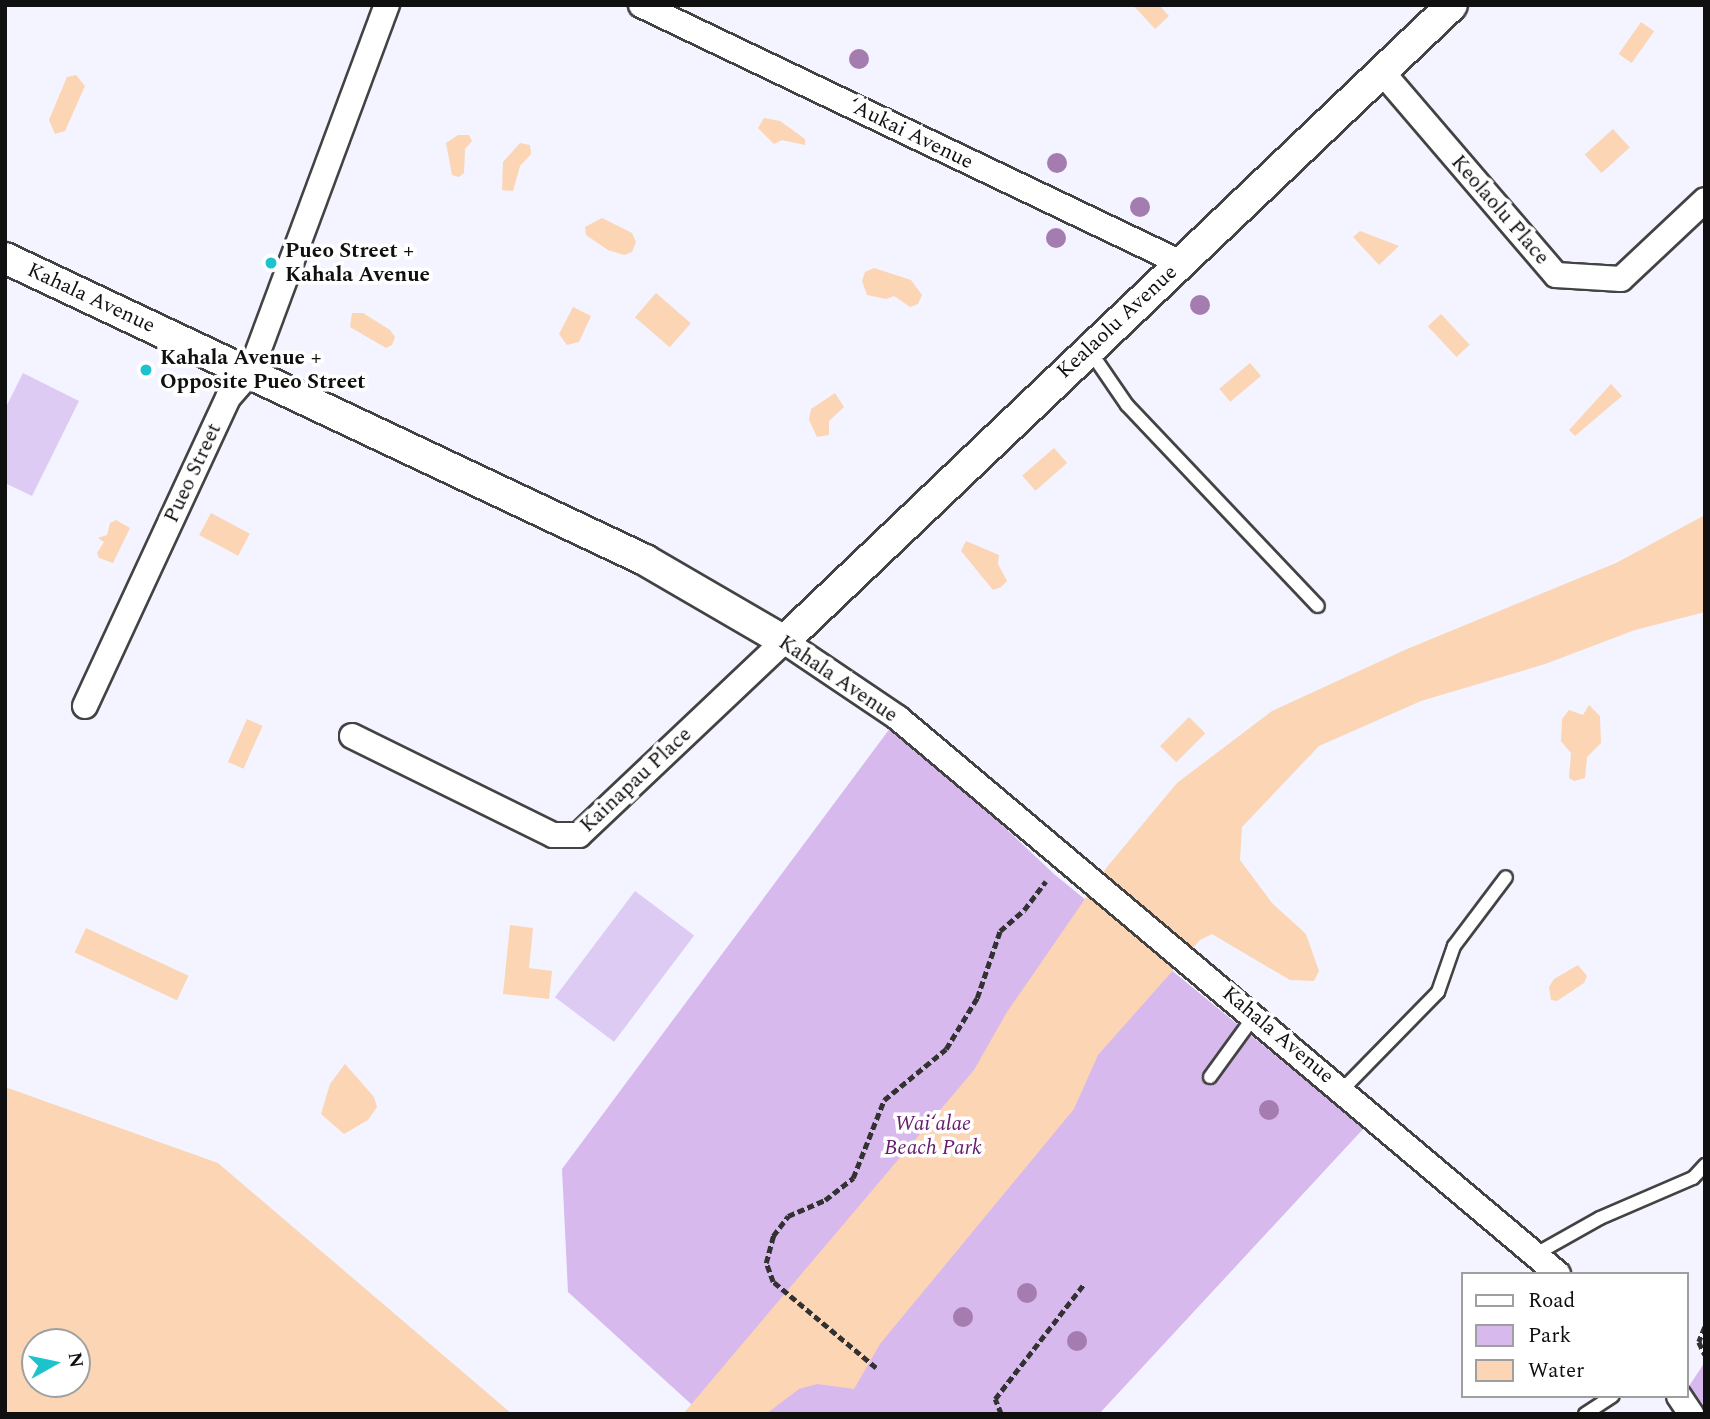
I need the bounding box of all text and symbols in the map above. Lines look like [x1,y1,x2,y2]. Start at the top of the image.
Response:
street label: ʻAukai Avenue [845,93,977,175]
street label: Keolaolu Place [1445,150,1555,270]
place label: Pueo Street + Kahala Avenue [285,238,430,288]
marker: Pueo Street + Kahala Avenue [263,255,279,271]
street label: Kahala Avenue [23,257,159,339]
street label: Kealaolu Avenue [1052,260,1182,384]
place label: Kahala Avenue + Opposite Pueo Street [160,345,365,395]
marker: Kahala Avenue + Opposite Pueo Street [138,362,154,378]
street label: Pueo Street [159,419,227,527]
street label: Kahala Avenue [774,630,902,728]
street label: Kainapau Place [575,722,697,838]
street label: Kahala Avenue [1217,981,1339,1089]
park label: Waiʻalae Beach Park [884,1111,982,1161]
legend [1462,1272,1689,1398]
text: Road [1528,1285,1575,1317]
text: Park [1528,1320,1571,1352]
north arrow [21,1328,91,1398]
text: N [60,1350,91,1370]
text: Water [1528,1355,1584,1387]

